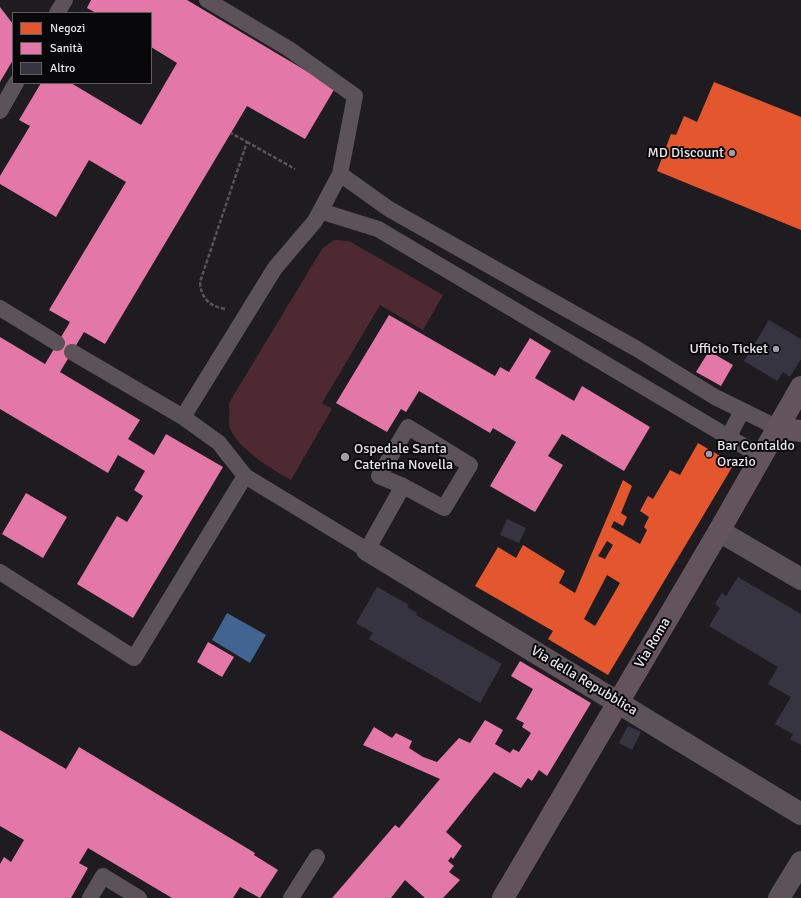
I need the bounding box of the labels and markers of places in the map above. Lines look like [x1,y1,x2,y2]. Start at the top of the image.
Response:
place label: MD Discount [648,145,724,161]
marker: MD Discount [727,148,737,158]
place label: Ufficio Ticket [689,341,768,357]
marker: Ufficio Ticket [771,344,781,354]
place label: Bar Contaldo Orazio [717,438,795,470]
place label: Ospedale Santa Caterina Novella [354,441,453,474]
marker: Bar Contaldo Orazio [704,449,714,459]
marker: Ospedale Santa Caterina Novella [339,451,351,463]

